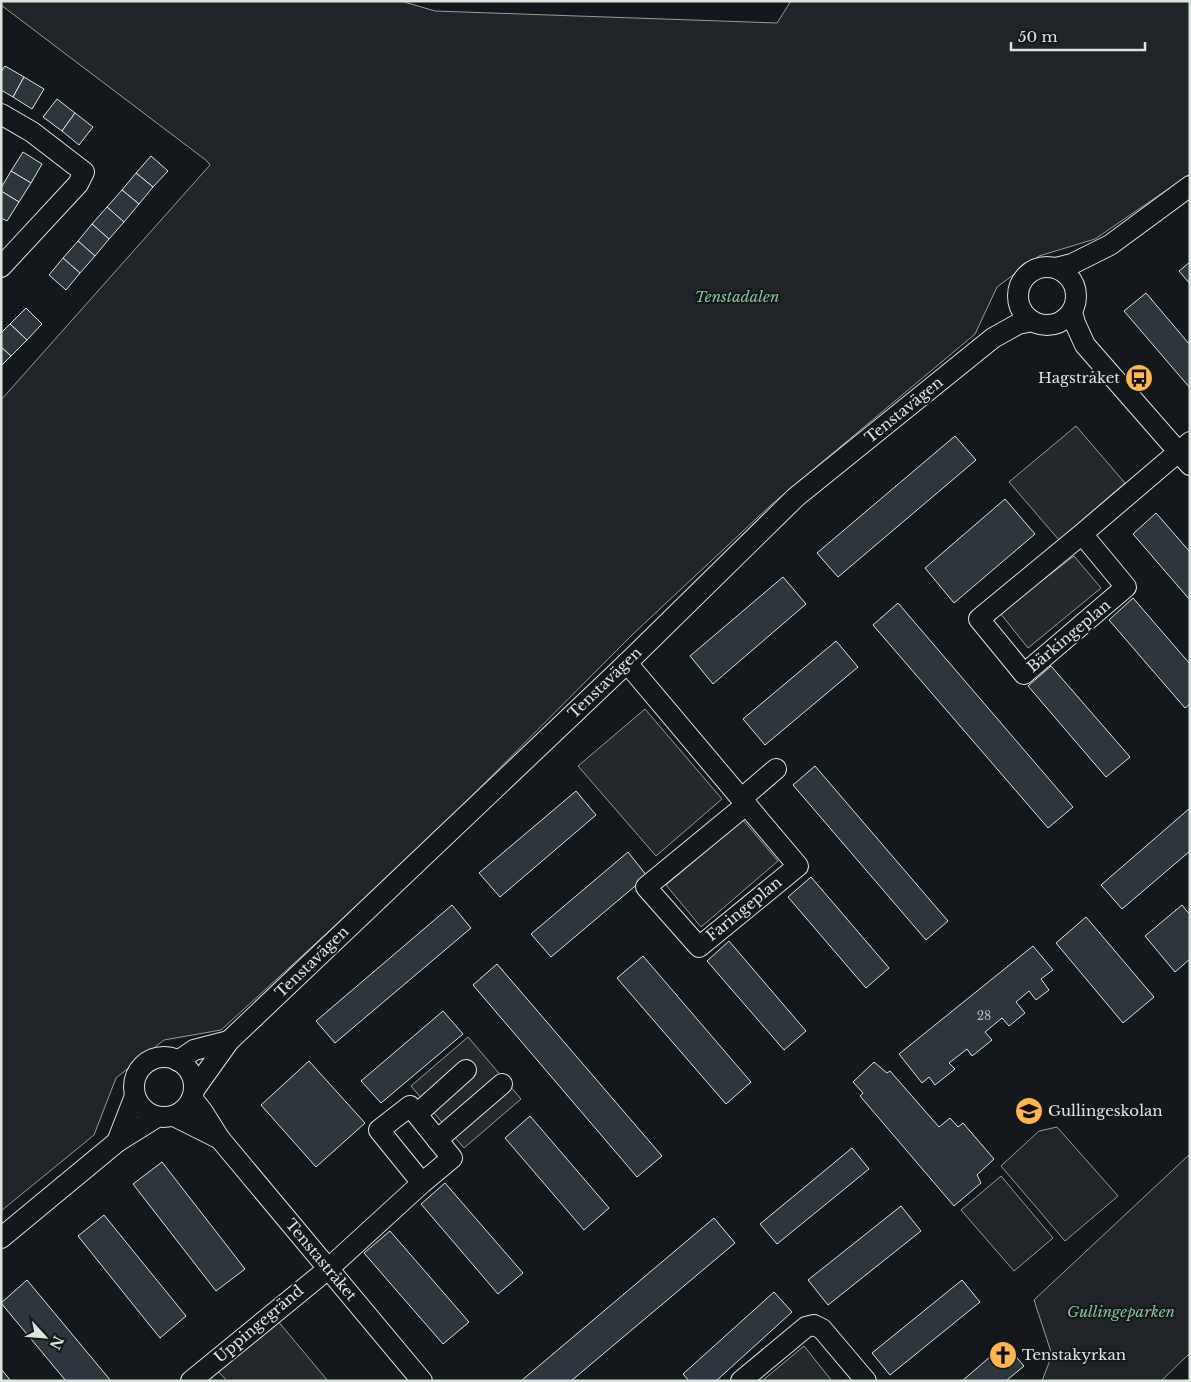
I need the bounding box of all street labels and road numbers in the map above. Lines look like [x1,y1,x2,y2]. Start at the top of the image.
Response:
street label: Tenstavägen [861,372,947,447]
street label: Bärkingeplan [1023,595,1114,676]
street label: Tenstavägen [564,643,645,722]
street label: Faringeplan [702,872,785,945]
street label: Tenstavägen [271,922,352,1001]
street label: Tenstastråket [282,1215,361,1305]
street label: Uppingegränd [210,1281,307,1366]

